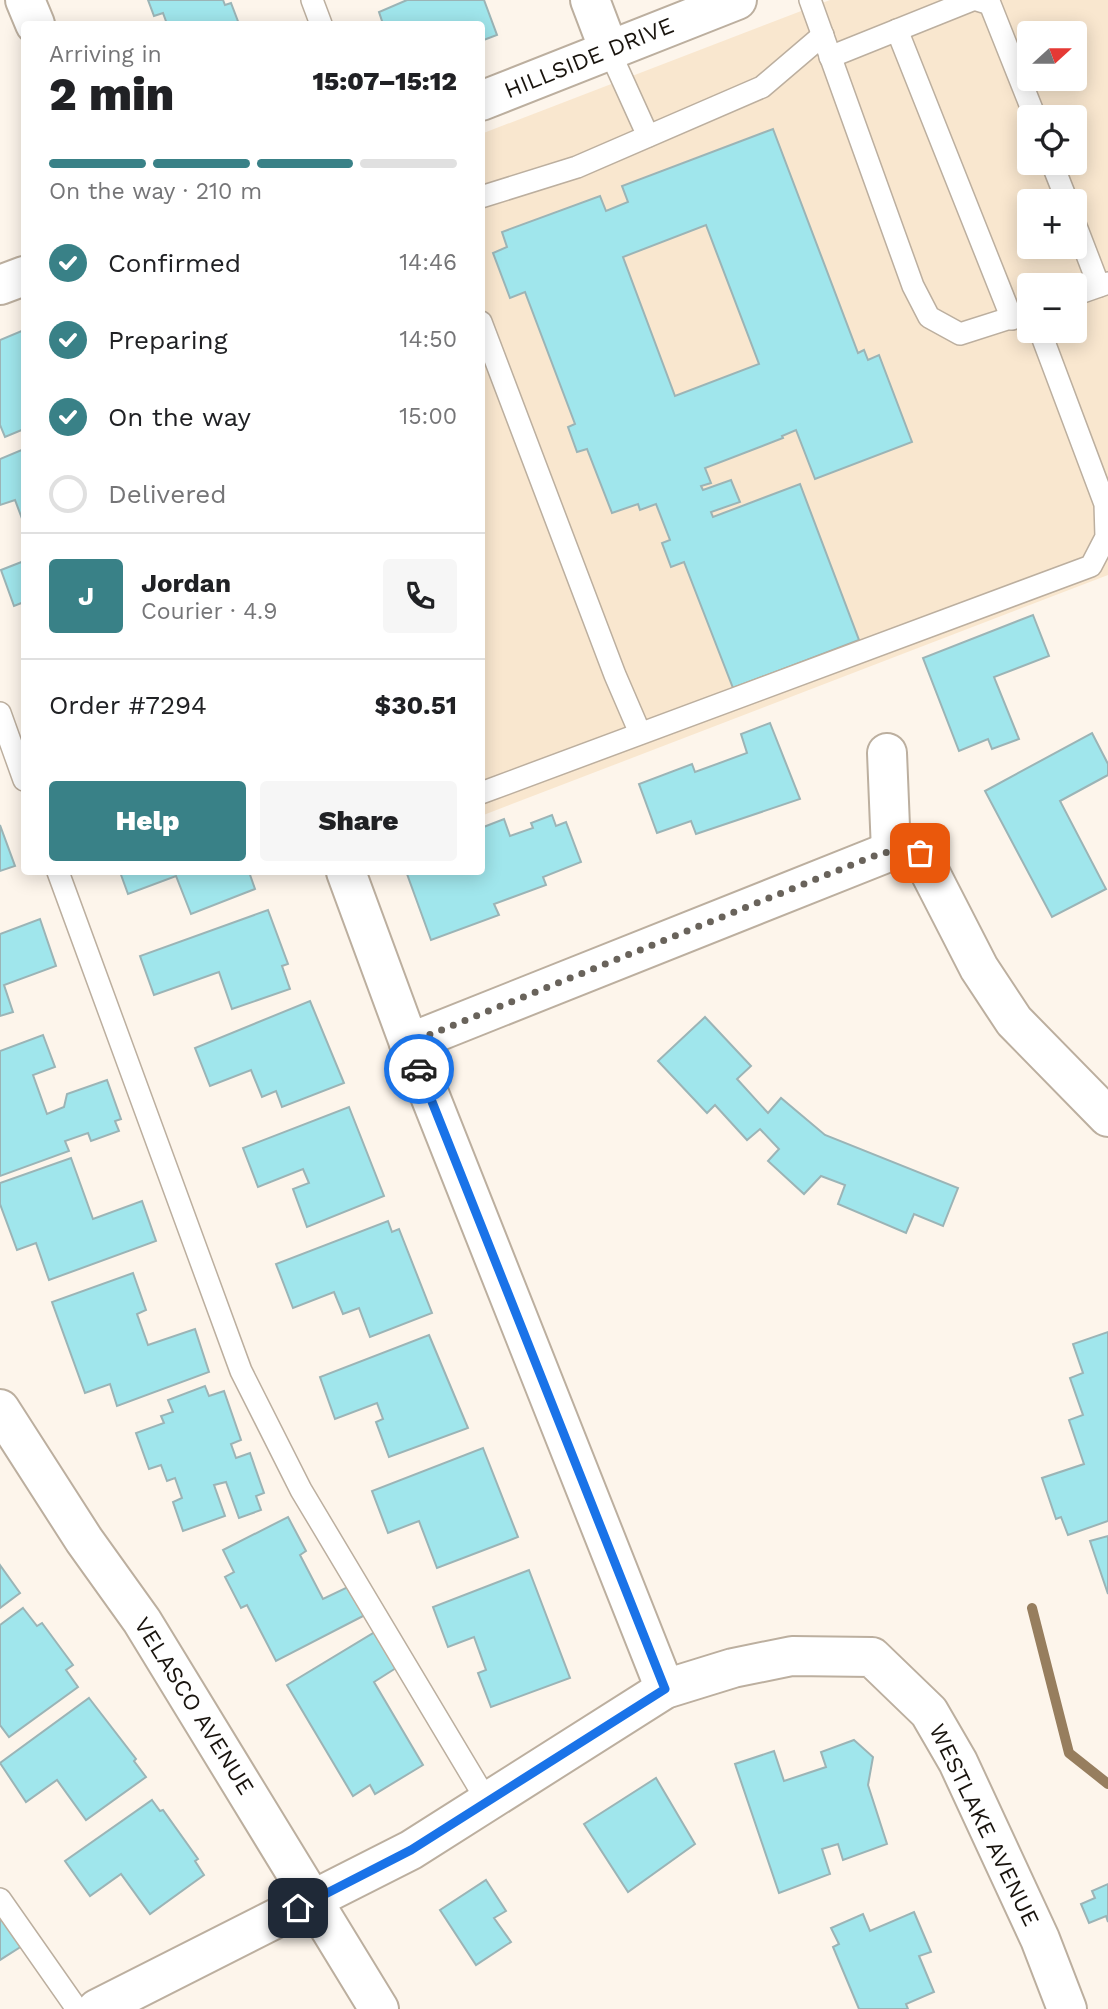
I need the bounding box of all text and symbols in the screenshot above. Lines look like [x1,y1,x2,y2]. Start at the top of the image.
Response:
street label: HILLSIDE DRIVE [500,12,678,104]
north arrow [1017,21,1087,91]
map controls [1017,21,1087,343]
text: Arriving in [49,41,162,68]
text: 15:07–15:12 [312,66,457,96]
text: 2 min [49,67,174,121]
button: locate [1017,105,1087,175]
text: On the way · 210 m [49,178,262,205]
button: + [1017,189,1087,259]
icon: check [49,244,87,282]
text: Confirmed [108,248,241,278]
text: 14:46 [399,249,457,276]
button: − [1017,273,1087,343]
icon: check [49,321,87,359]
text: Preparing [108,325,228,355]
text: 14:50 [399,326,457,353]
icon: check [49,398,87,436]
text: On the way [108,402,251,432]
text: 15:00 [399,403,457,430]
text: Delivered [108,479,227,509]
button: phone [383,559,457,633]
text: Jordan [141,568,231,598]
text: J [78,581,94,611]
text: Courier · 4.9 [141,598,277,625]
text: Order #7294 [49,690,207,720]
text: $30.51 [375,690,457,720]
button: Help [49,781,246,861]
button: Share [260,781,457,861]
pin [890,823,950,883]
icon: bag [901,834,939,872]
courier [384,1034,454,1104]
icon: car [400,1050,438,1088]
street label: VELASCO AVENUE [128,1612,260,1800]
street label: WESTLAKE AVENUE [923,1720,1045,1930]
pin [268,1878,328,1938]
icon: home [279,1889,317,1927]

